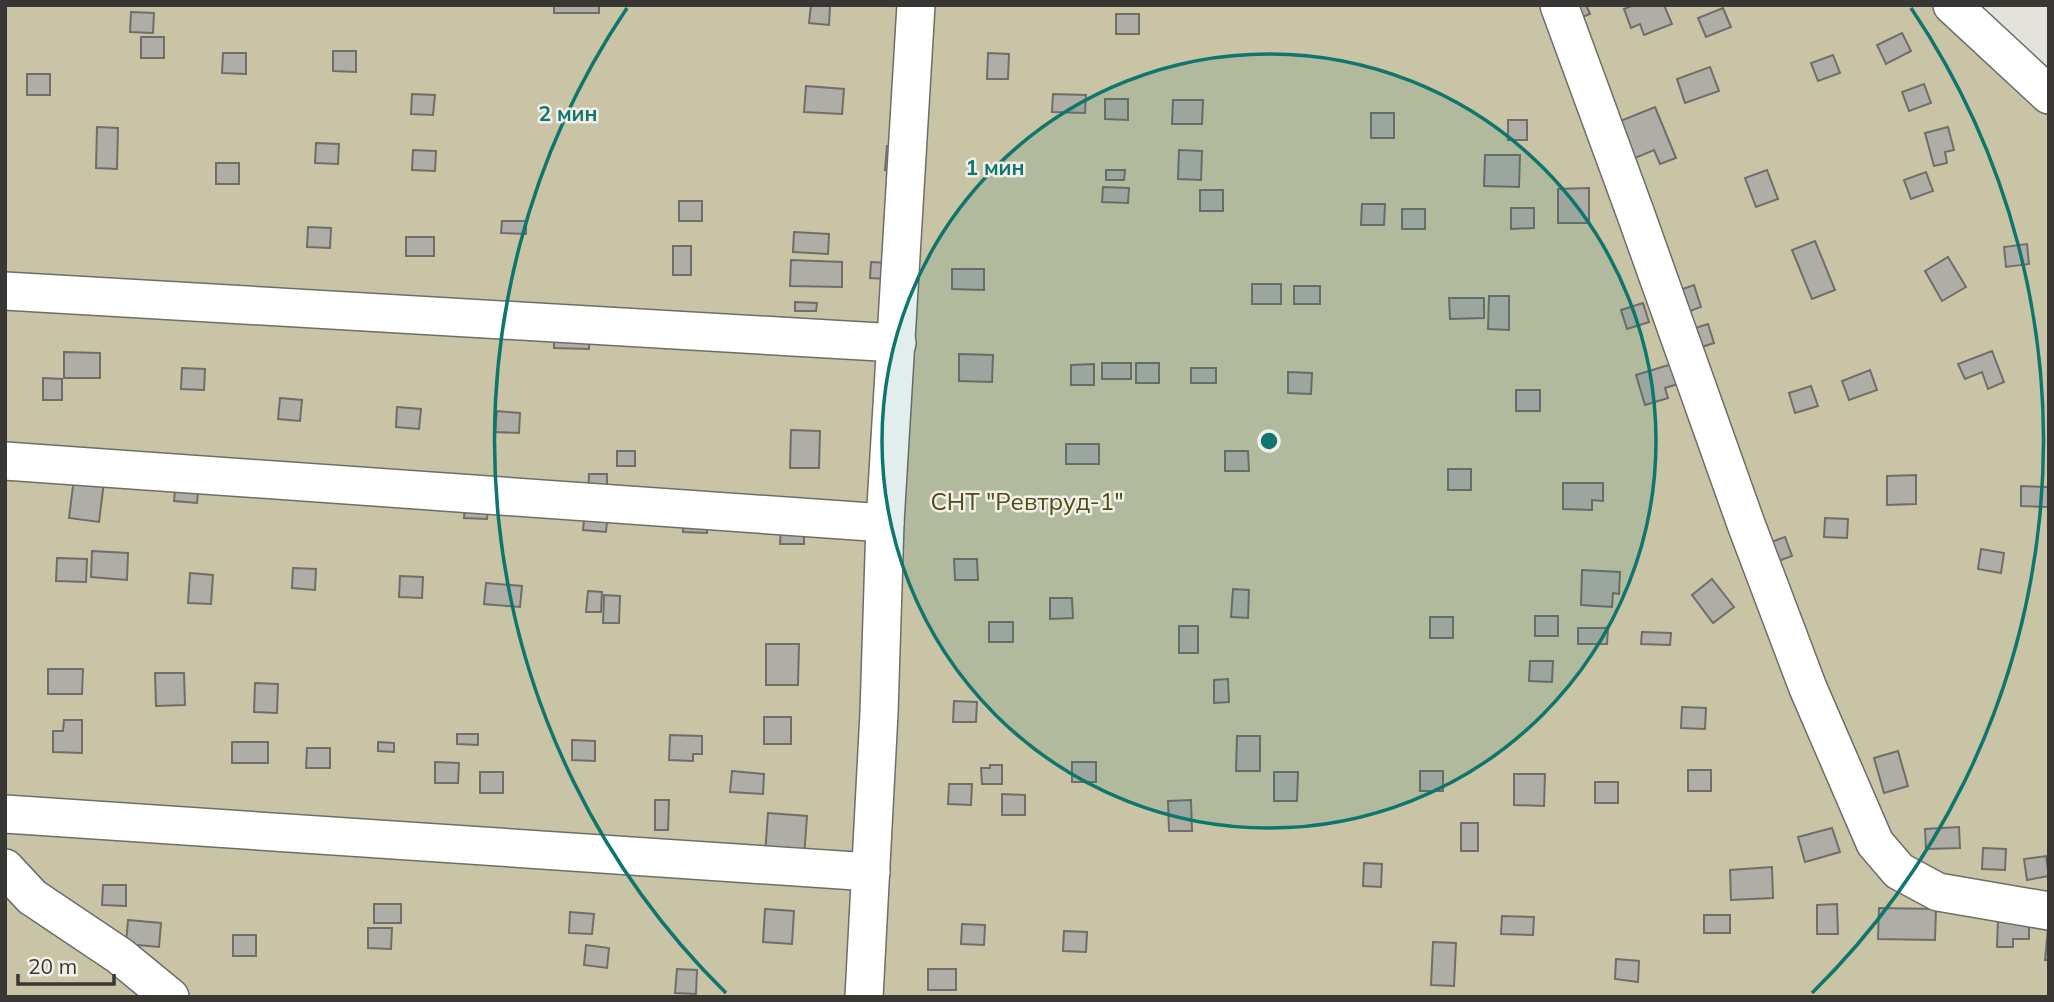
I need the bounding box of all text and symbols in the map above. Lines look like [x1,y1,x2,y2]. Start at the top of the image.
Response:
text: 2 мин [539,100,597,126]
text: 1 мин [966,154,1024,180]
centre of rings [1257,429,1281,453]
park label: СНТ "Ревтруд-1" [930,486,1124,516]
scale bar [18,942,114,986]
text: 20 m [28,953,77,979]

